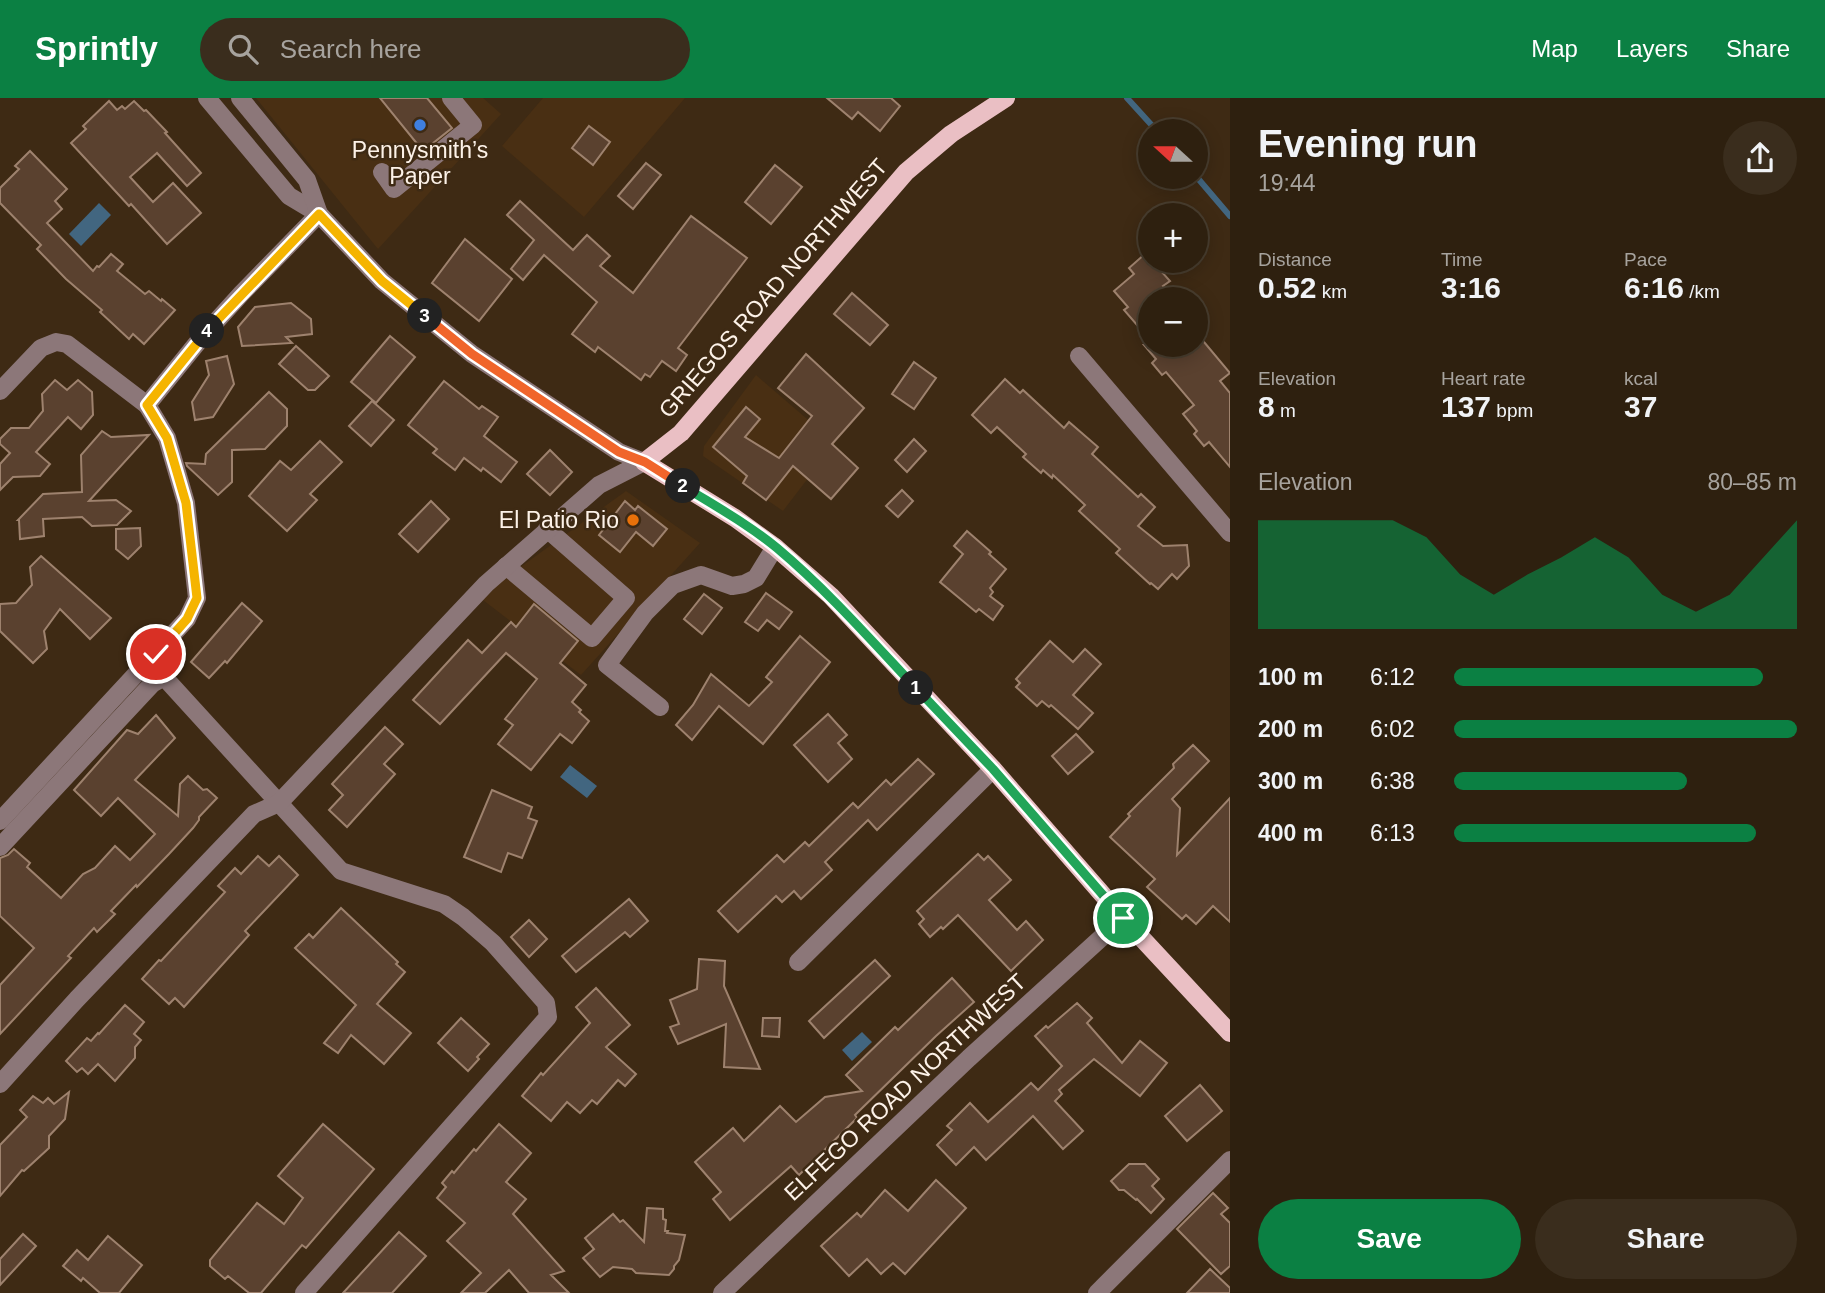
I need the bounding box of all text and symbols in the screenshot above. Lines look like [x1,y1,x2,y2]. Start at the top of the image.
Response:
search box [200,18,690,81]
text: Sprintly [35,30,158,67]
icon: search [224,30,262,68]
text: Search here [280,34,422,64]
text: Map [1531,35,1578,62]
text: Layers [1616,35,1688,62]
text: Share [1726,35,1790,62]
marker: Pennysmith’s Paper [412,117,428,133]
north arrow [1138,119,1208,189]
map controls [1138,119,1208,357]
button: share [1723,121,1797,195]
text: Evening run [1258,123,1478,165]
place label: Pennysmith’s Paper [352,137,488,189]
street label: GRIEGOS ROAD NORTHWEST [653,153,893,423]
text: 19:44 [1258,170,1316,196]
button: + [1138,203,1208,273]
text: Distance [1258,249,1332,270]
text: Time [1441,249,1483,270]
text: Pace [1624,249,1667,270]
text: 0.52 [1258,271,1316,304]
text: 3:16 [1441,271,1501,304]
text: 6:16 [1624,271,1684,304]
text: km [1316,281,1347,302]
text: /km [1684,281,1720,302]
button: − [1138,287,1208,357]
pin: 3 [408,298,442,333]
text: 3 [419,305,430,326]
pin: 4 [190,314,224,348]
text: 4 [201,320,212,341]
text: Elevation [1258,368,1336,389]
text: Heart rate [1441,368,1525,389]
text: kcal [1624,368,1658,389]
text: 8 [1258,390,1275,423]
text: 137 [1441,390,1491,423]
text: 37 [1624,390,1657,423]
text: m [1275,400,1296,421]
text: bpm [1491,400,1533,421]
pin: 2 [666,468,700,504]
text: Elevation [1258,469,1353,495]
text: 80–85 m [1707,469,1797,495]
text: 2 [677,475,688,496]
place label: El Patio Rio [499,507,619,533]
marker: El Patio Rio [625,512,641,528]
pin [126,624,186,684]
icon: check [137,635,175,673]
text: 100 m [1258,664,1323,690]
text: 6:12 [1370,664,1415,690]
pin: 1 [898,670,934,706]
text: 1 [910,677,921,698]
text: 200 m [1258,716,1323,742]
text: 6:02 [1370,716,1415,742]
text: 300 m [1258,768,1323,794]
text: 6:38 [1370,768,1415,794]
text: 400 m [1258,820,1323,846]
text: 6:13 [1370,820,1415,846]
pin [1093,888,1153,948]
icon: arrive [1104,899,1142,937]
street label: ELFEGO ROAD NORTHWEST [779,968,1031,1206]
button: Save [1258,1199,1521,1279]
button: Share [1535,1199,1797,1279]

